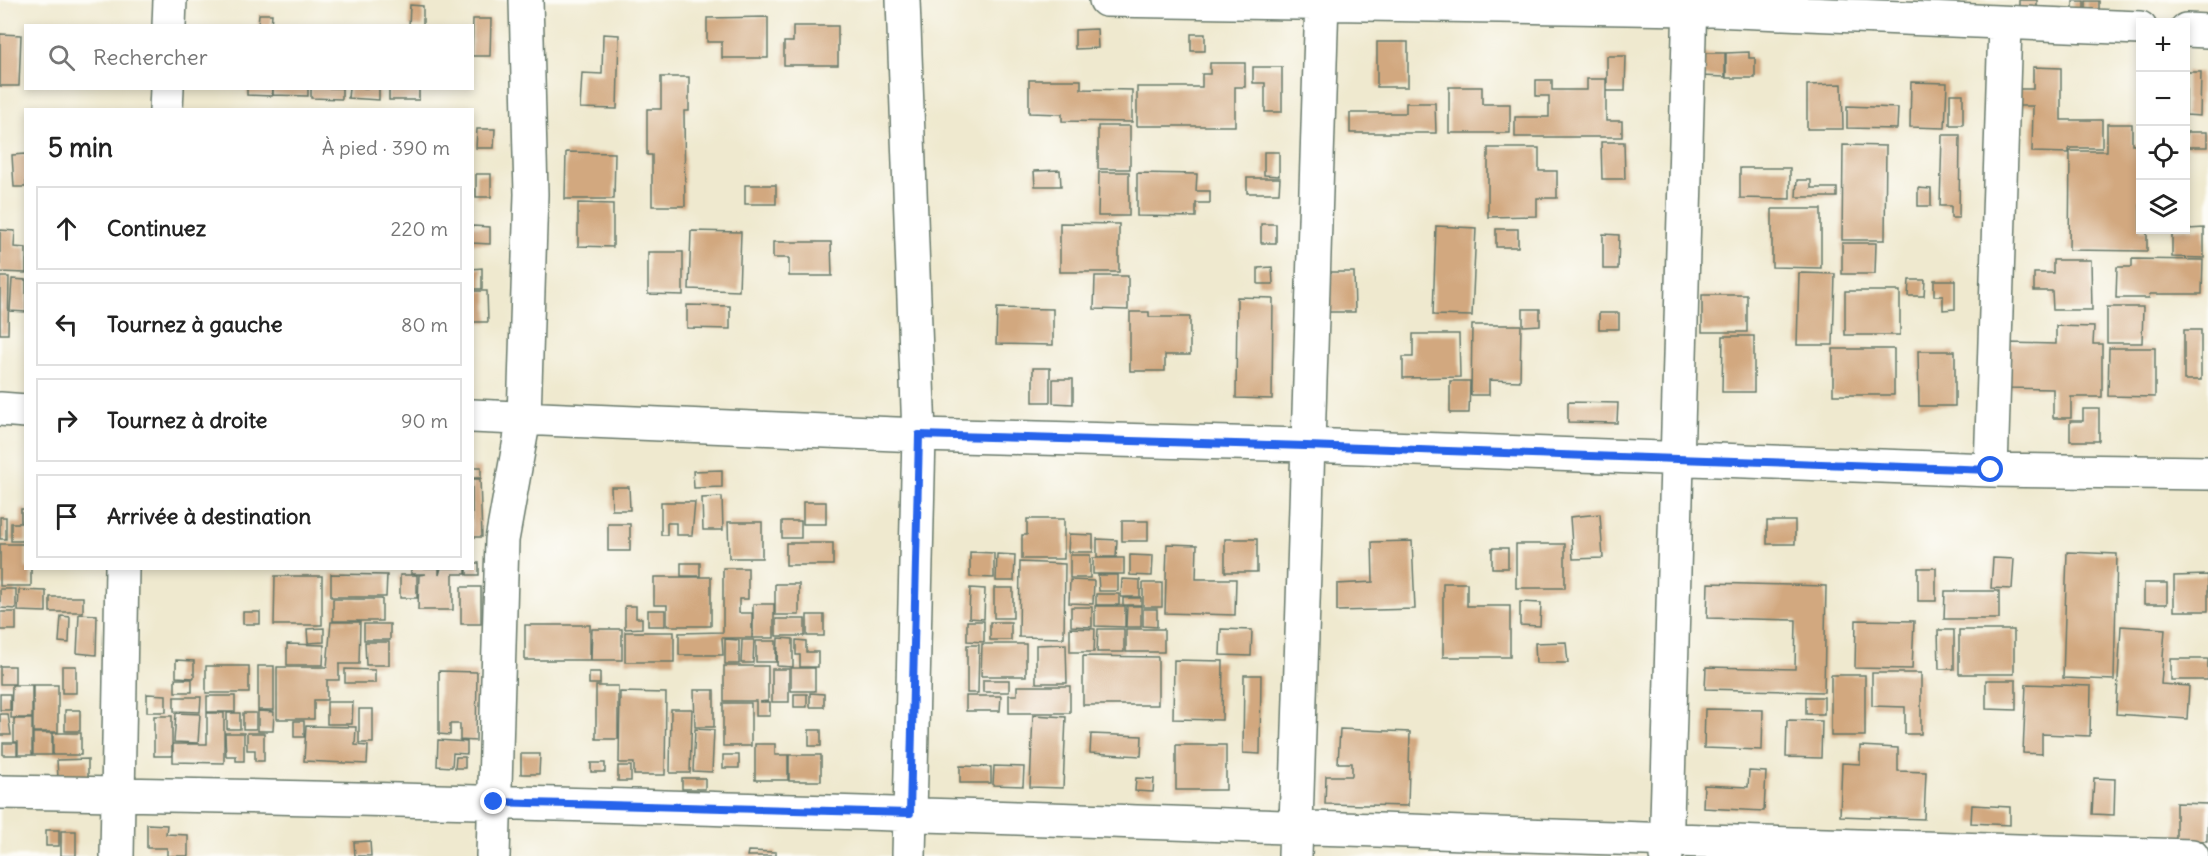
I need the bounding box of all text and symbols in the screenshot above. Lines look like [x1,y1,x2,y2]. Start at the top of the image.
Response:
map controls [2136,18,2190,234]
button: + [2136,18,2190,72]
search box [24,24,474,90]
icon: search [45,41,78,74]
text: Rechercher [93,43,208,71]
button: − [2136,72,2190,126]
button: locate [2136,126,2190,180]
text: 5 min [48,131,113,164]
text: À pied · 390 m [322,135,450,160]
button: layers [2136,180,2190,234]
icon: ahead [50,212,83,245]
text: Continuez [107,214,206,242]
text: 220 m [391,216,448,241]
icon: left [50,308,83,341]
text: Tournez à gauche [107,310,283,338]
text: 80 m [401,312,448,337]
icon: right [50,404,83,437]
text: Tournez à droite [107,406,267,434]
text: 90 m [401,408,448,433]
route start [1977,456,2003,482]
icon: arrive [50,500,83,533]
text: Arrivée à destination [107,502,311,530]
route end [480,788,506,814]

